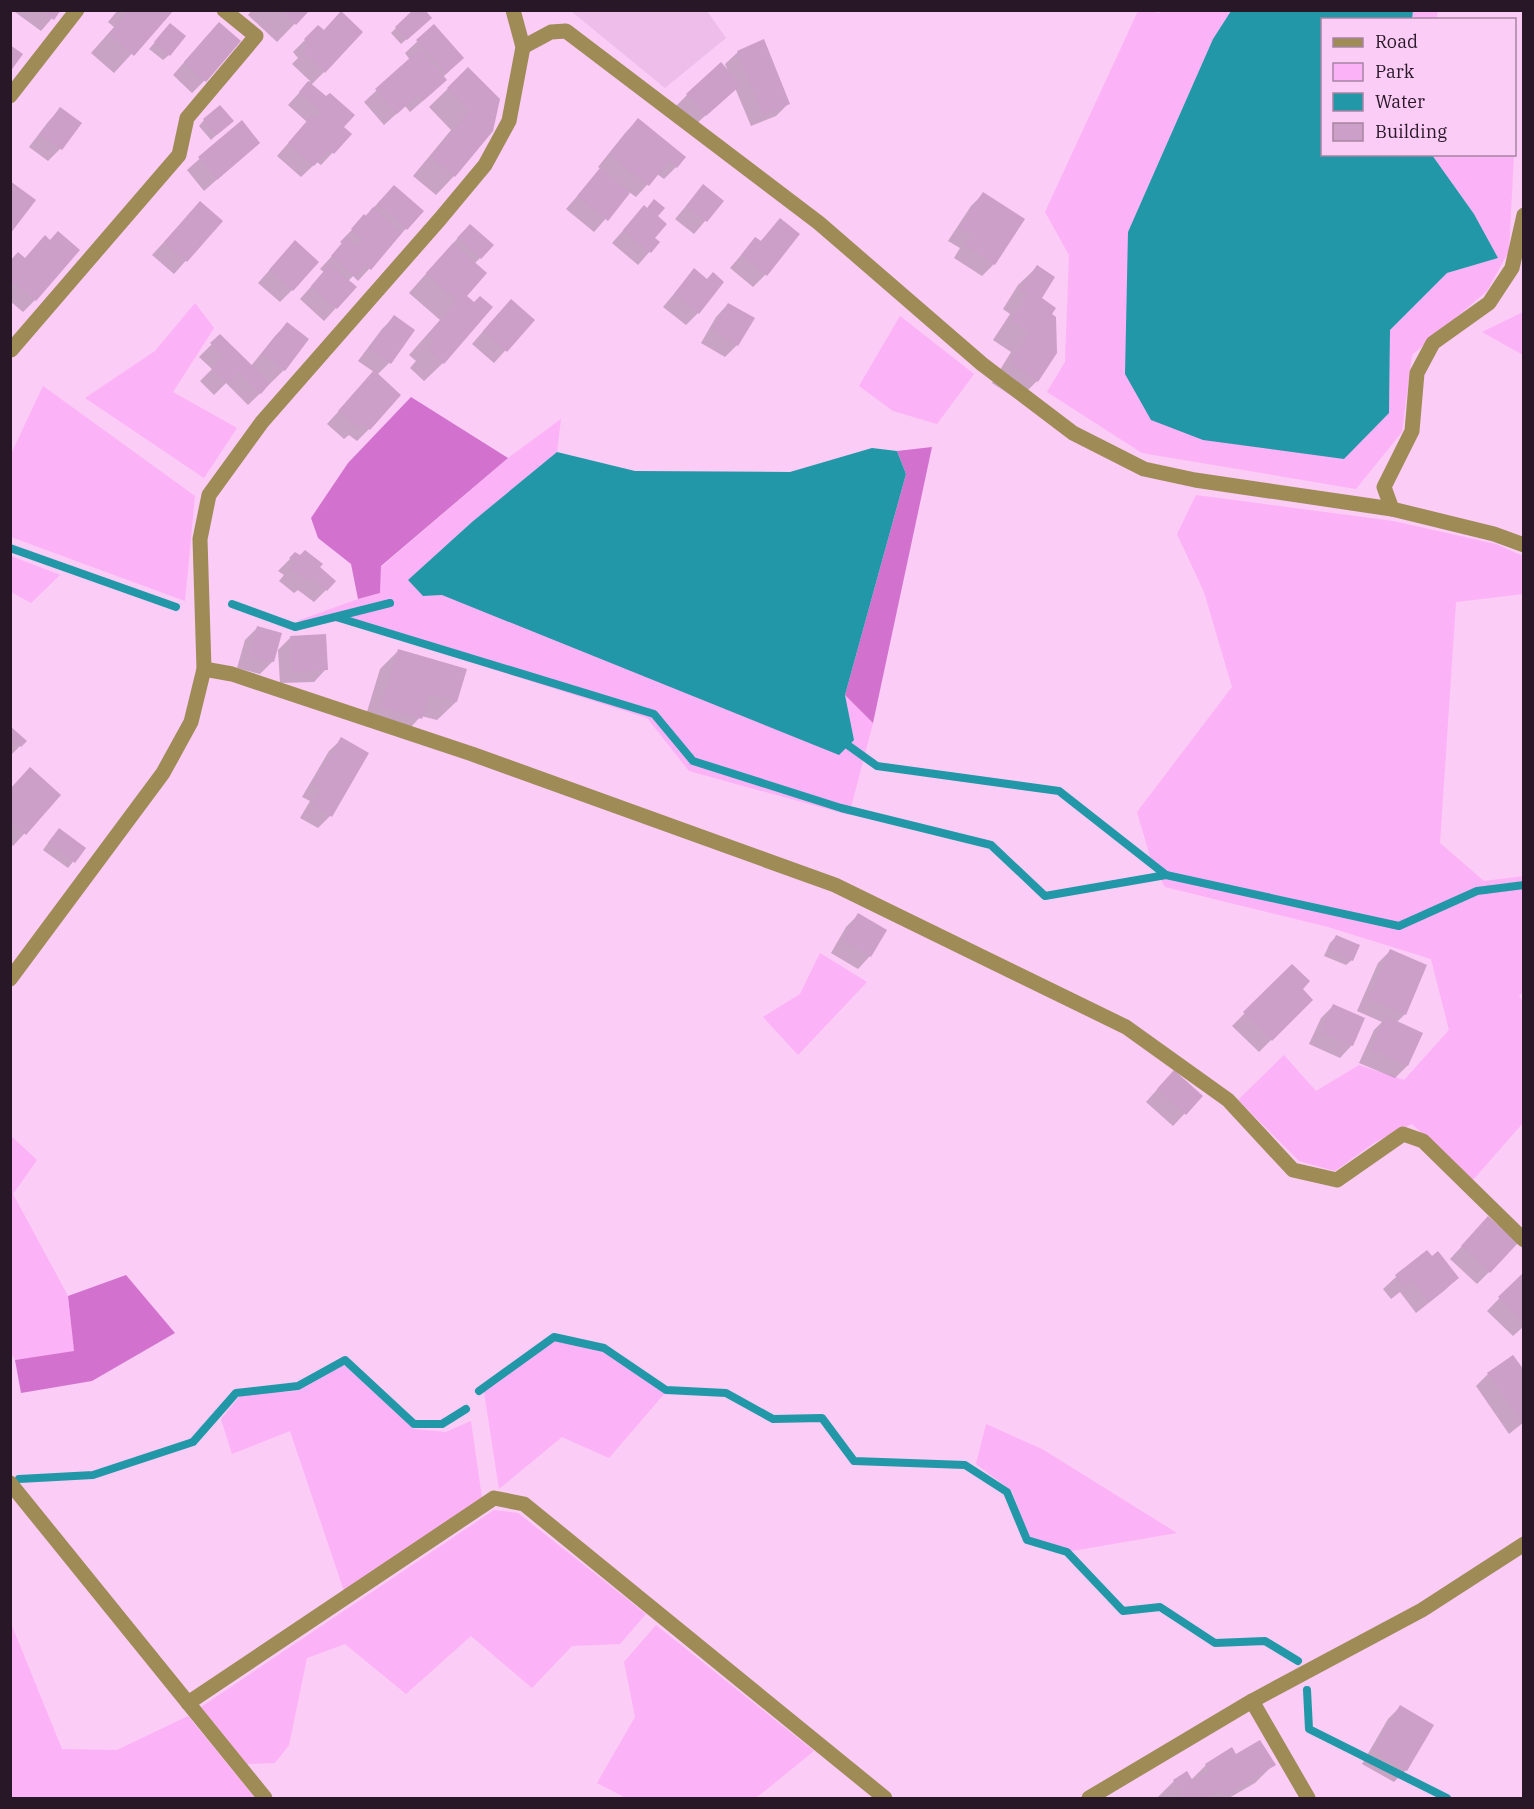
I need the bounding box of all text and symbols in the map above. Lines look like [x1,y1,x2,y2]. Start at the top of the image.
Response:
legend [1321,18,1516,156]
text: Road [1375,30,1418,53]
text: Park [1375,60,1415,83]
text: Water [1375,90,1425,113]
text: Building [1375,120,1447,143]

